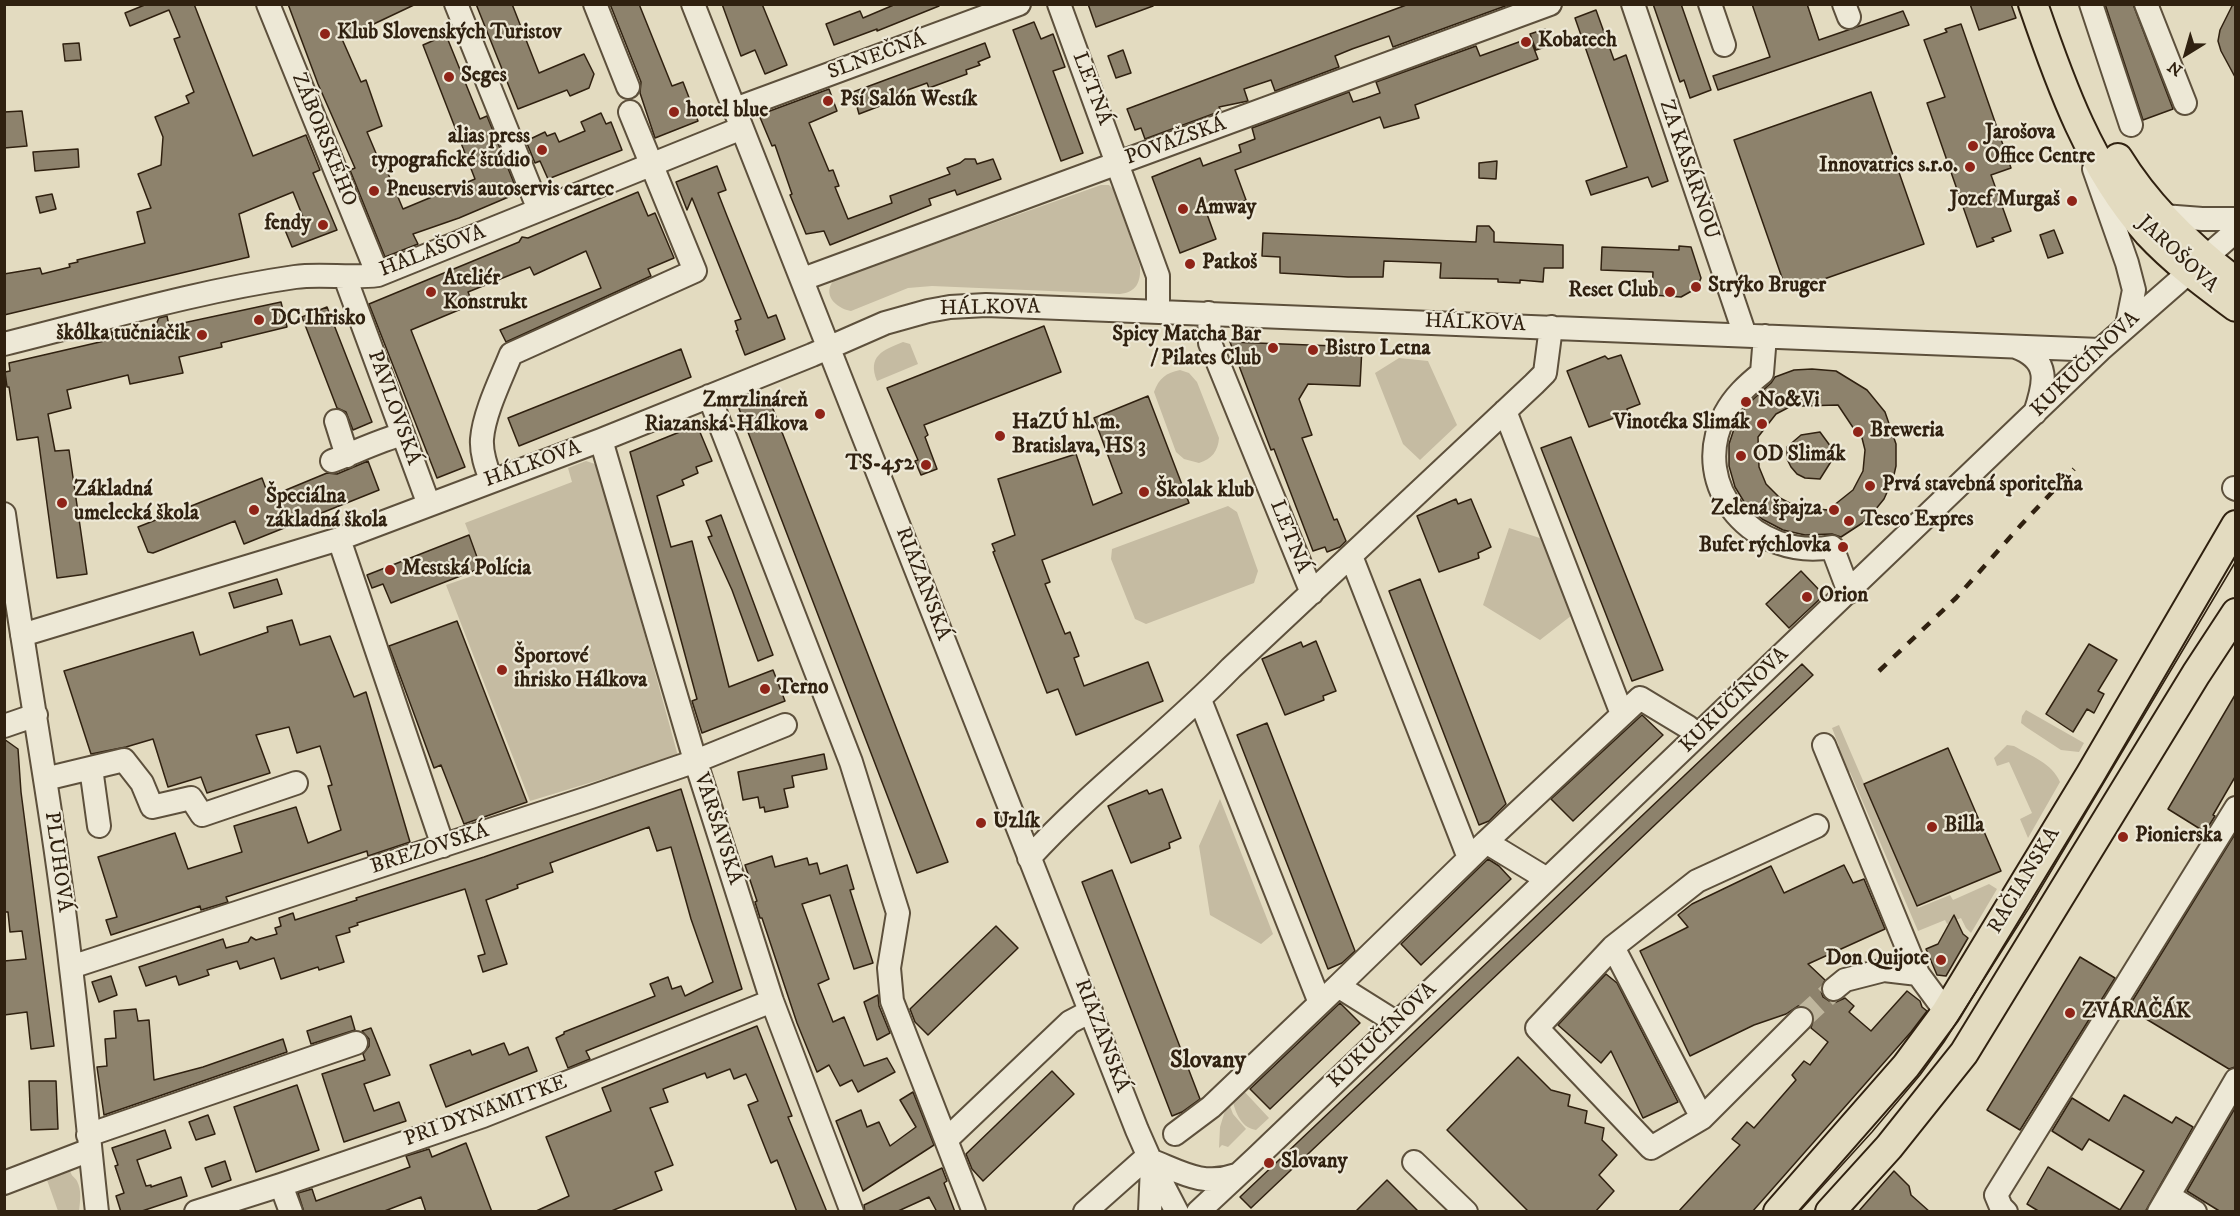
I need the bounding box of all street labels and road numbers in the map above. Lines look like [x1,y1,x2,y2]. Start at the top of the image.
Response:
street label: SLNEČNÁ [825,28,929,86]
street label: LETNÁ [1066,49,1116,129]
street label: ZÁBORSKÉHO [285,70,361,210]
street label: ZA KASÁRŇOU [1652,97,1724,243]
street label: POVAŽSKÁ [1122,112,1230,172]
street label: JAROŠOVA [2131,211,2223,299]
street label: HALAŠOVA [377,220,489,284]
street label: HÁLKOVA [939,296,1041,322]
street label: KUKUČÍNOVA [2026,307,2146,423]
street label: HÁLKOVA [1424,310,1526,338]
street label: PAVLOVSKÁ [361,347,425,469]
street label: HÁLKOVA [481,436,585,494]
street label: LETNÁ [1263,497,1315,577]
street label: RIAZANSKÁ [889,524,955,644]
street label: KUKUČÍNOVA [1675,643,1795,759]
street label: VARŠAVSKÁ [687,770,747,888]
street label: PLUHOVÁ [37,810,77,914]
street label: BREZOVSKÁ [368,819,492,881]
street label: RAČIANSKA [1983,823,2067,939]
street label: RIAZANSKÁ [1068,976,1134,1096]
street label: KUKUČÍNOVA [1323,978,1443,1094]
street label: PRI DYNAMITKE [401,1071,571,1153]

